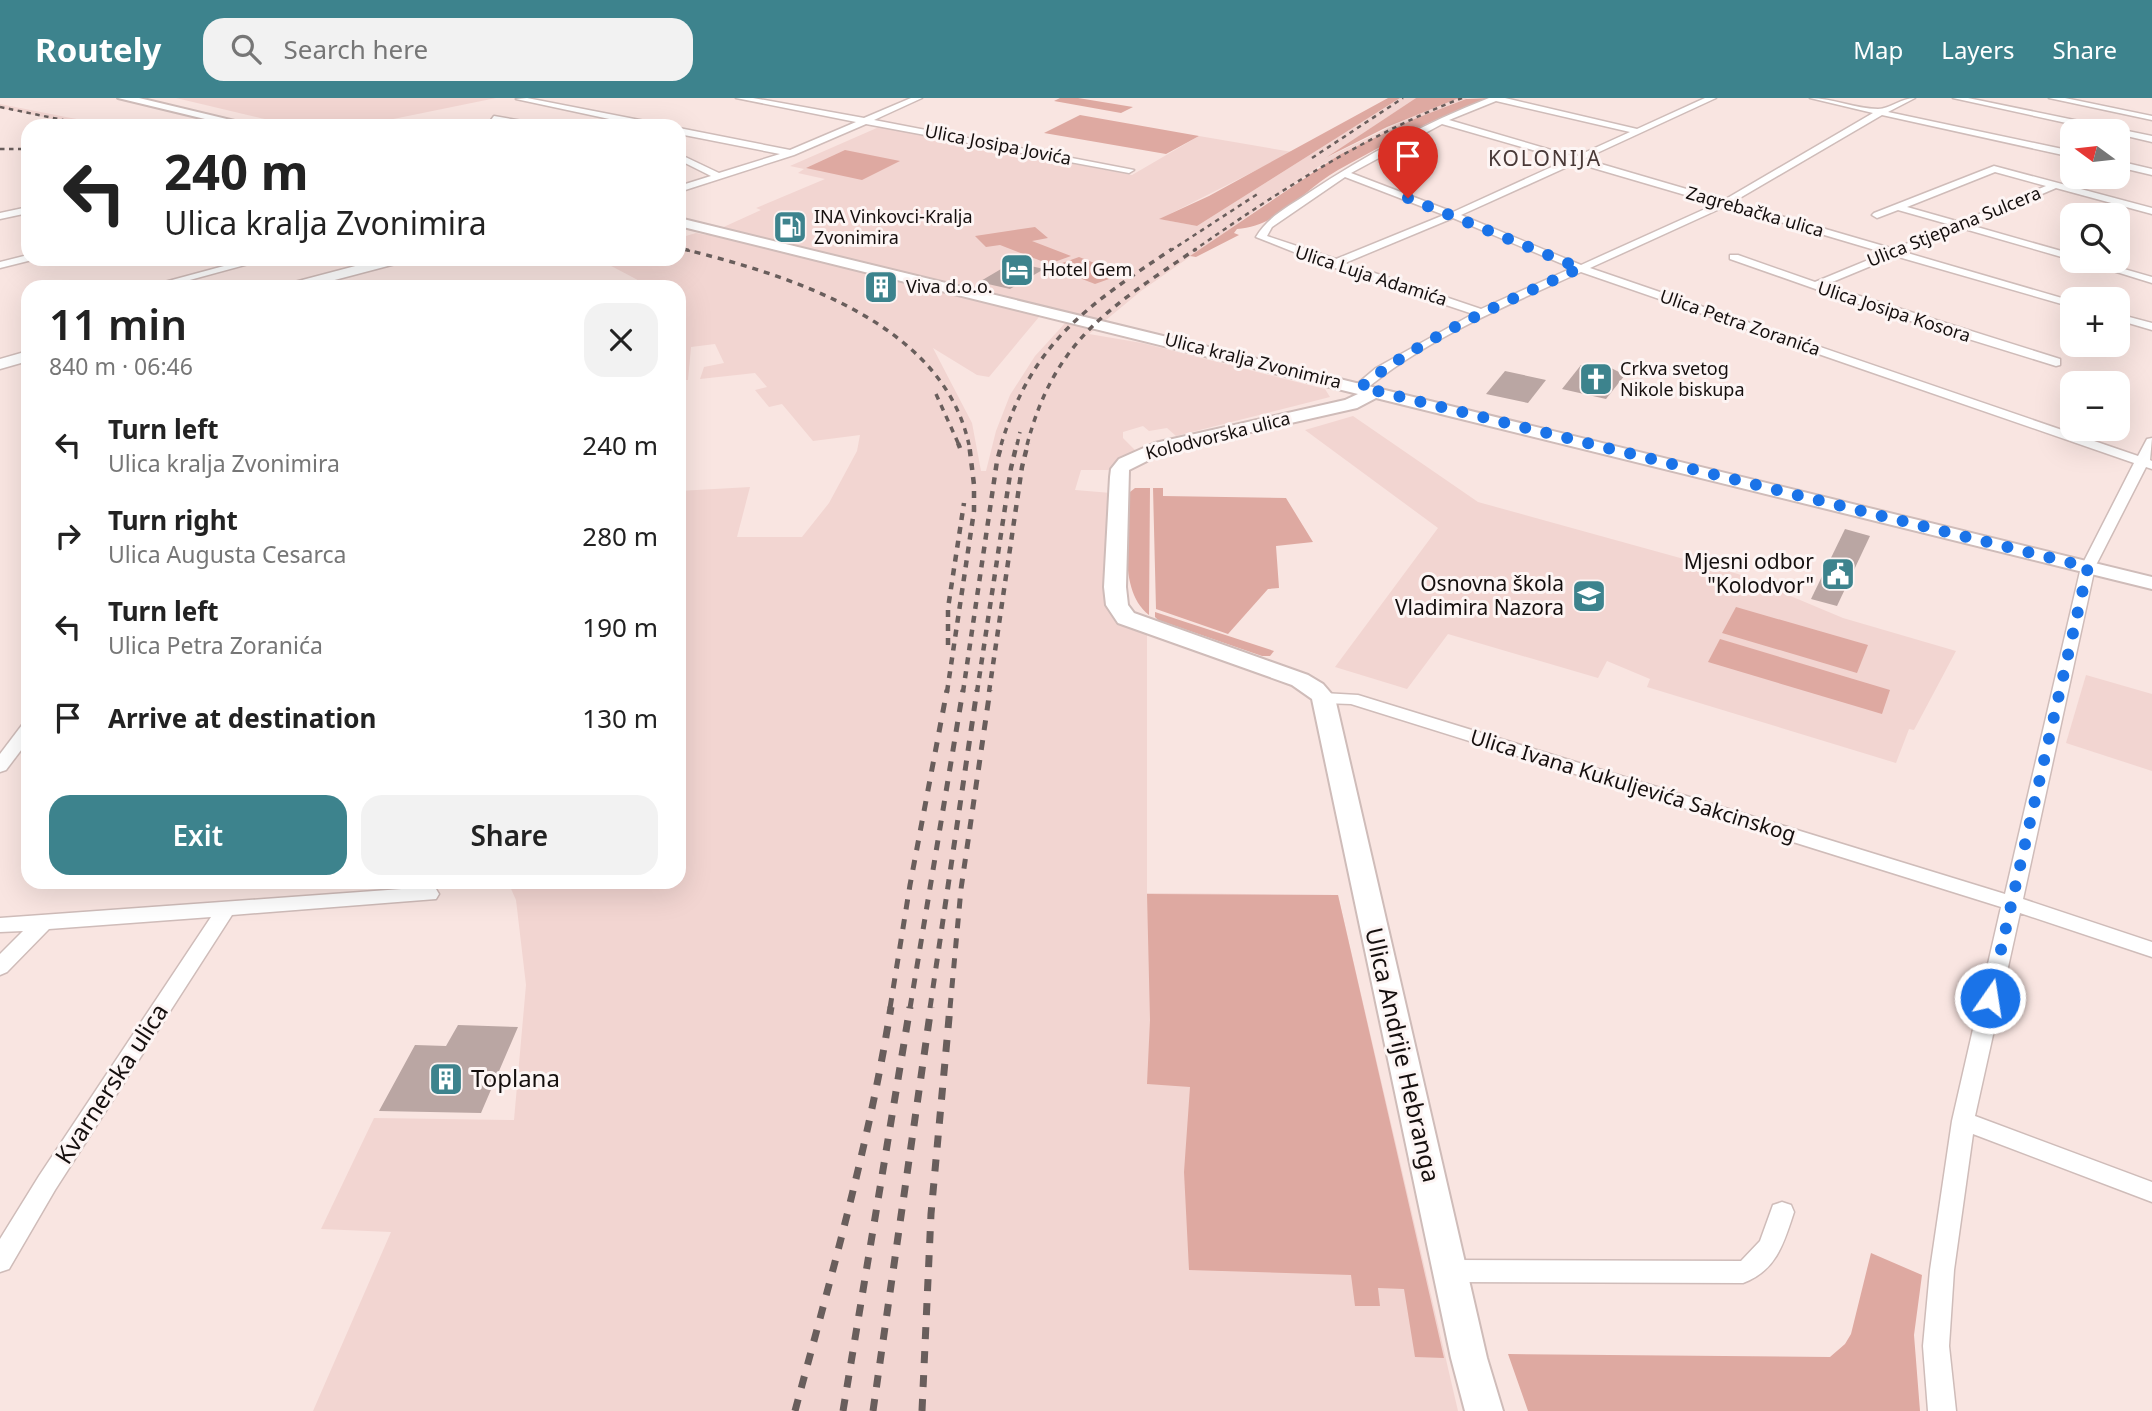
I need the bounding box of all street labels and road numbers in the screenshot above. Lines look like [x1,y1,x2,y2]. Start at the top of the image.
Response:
street label: Ulica Josipa Jovića [923,118,1073,170]
street label: Zagrebačka ulica [1684,180,1827,242]
street label: Ulica Stjepana Sulcera [1863,180,2044,272]
street label: Ulica Luja Adamića [1292,239,1450,311]
street label: Ulica Josipa Kosora [1815,275,1974,347]
street label: Ulica Petra Zoranića [1657,283,1824,361]
street label: Ulica kralja Zvonimira [1162,326,1344,394]
street label: Kolodvorska ulica [1143,405,1293,465]
street label: Ulica Ivana Kukuljevića Sakcinskog [1467,722,1799,848]
street label: Ulica Andrije Hebranga [1358,924,1449,1185]
street label: Kvarnerska ulica [47,997,175,1170]

